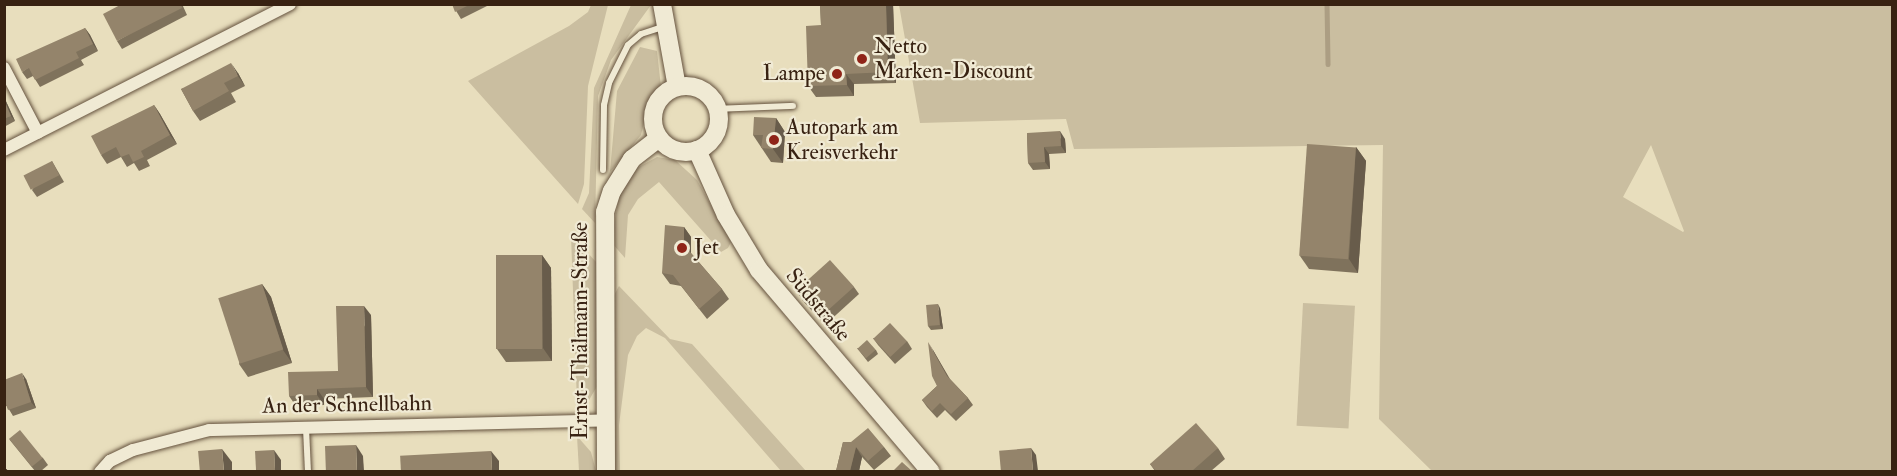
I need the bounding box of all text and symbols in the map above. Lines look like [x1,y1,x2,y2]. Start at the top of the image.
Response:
place label: Netto Marken-Discount [874,33,1033,84]
marker: Netto Marken-Discount [855,52,869,66]
place label: Lampe [763,61,825,87]
marker: Lampe [830,67,844,81]
place label: Autopark am Kreisverkehr [786,114,898,166]
marker: Autopark am Kreisverkehr [767,133,781,147]
street label: Ernst-Thälmann-Straße [568,222,594,440]
place label: Jet [694,235,719,261]
marker: Jet [675,241,689,255]
street label: Südstraße [780,263,856,347]
street label: An der Schnellbahn [262,390,432,420]

